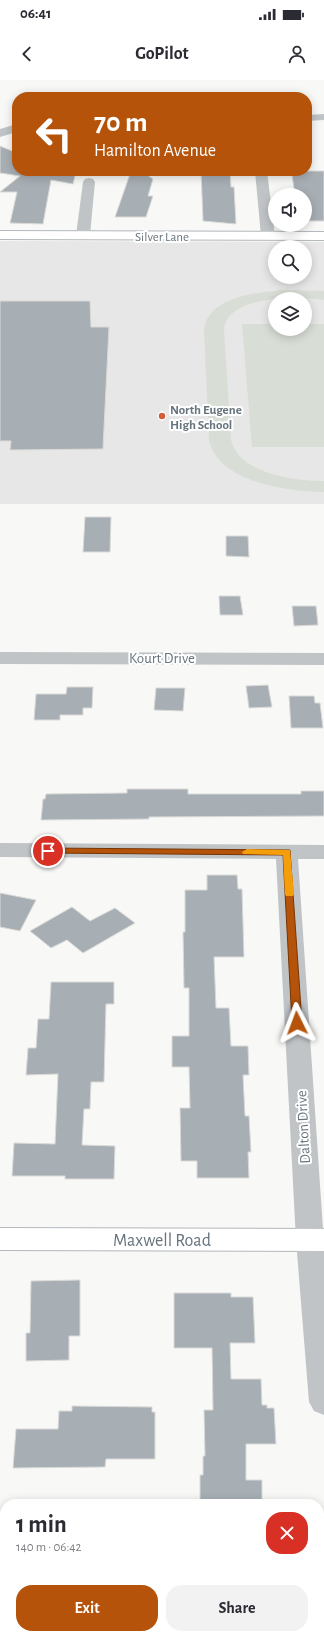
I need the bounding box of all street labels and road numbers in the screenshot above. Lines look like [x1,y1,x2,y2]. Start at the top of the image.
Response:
street label: Silver Lane [135,231,189,244]
street label: Kourt Drive [129,651,195,666]
street label: Dalton Drive [294,1090,313,1164]
street label: Maxwell Road [113,1232,211,1250]

